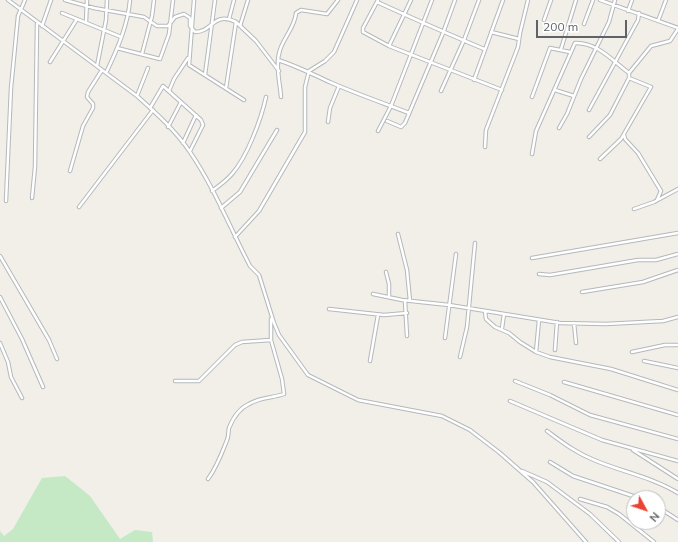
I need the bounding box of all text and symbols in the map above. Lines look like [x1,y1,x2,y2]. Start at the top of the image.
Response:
scale bar [538,12,629,38]
text: 200 m [543,19,578,34]
north arrow [626,490,666,530]
text: N [646,509,662,525]

